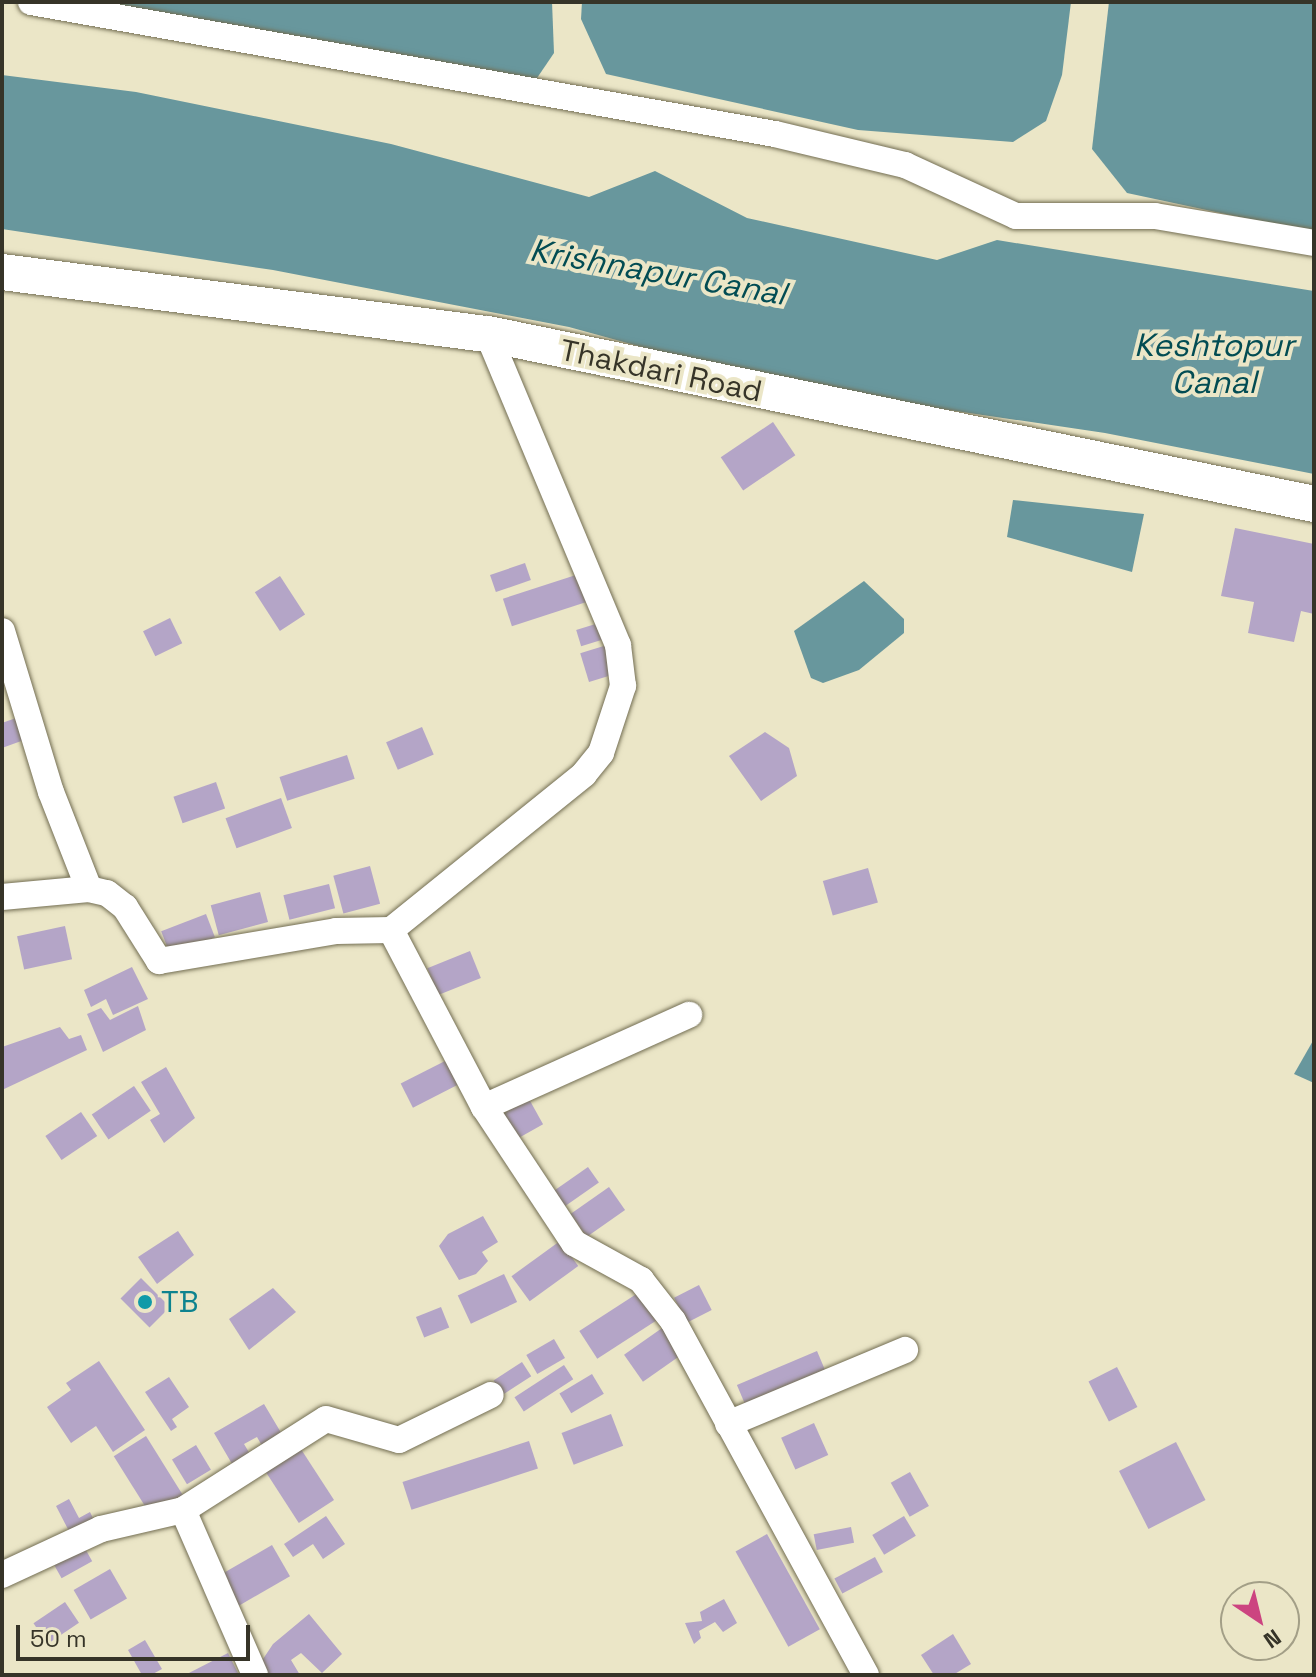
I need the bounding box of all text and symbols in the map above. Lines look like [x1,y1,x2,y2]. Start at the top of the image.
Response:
water label: Krishnapur Canal [527,231,789,313]
water label: Keshtopur Canal [1134,327,1294,402]
street label: Thakdari Road [557,332,765,410]
place label: TB [161,1284,198,1320]
marker: TB [136,1293,154,1311]
north arrow [1220,1581,1300,1661]
scale bar [20,1609,254,1659]
text: 50 m [30,1623,87,1654]
text: N [1259,1623,1287,1655]

